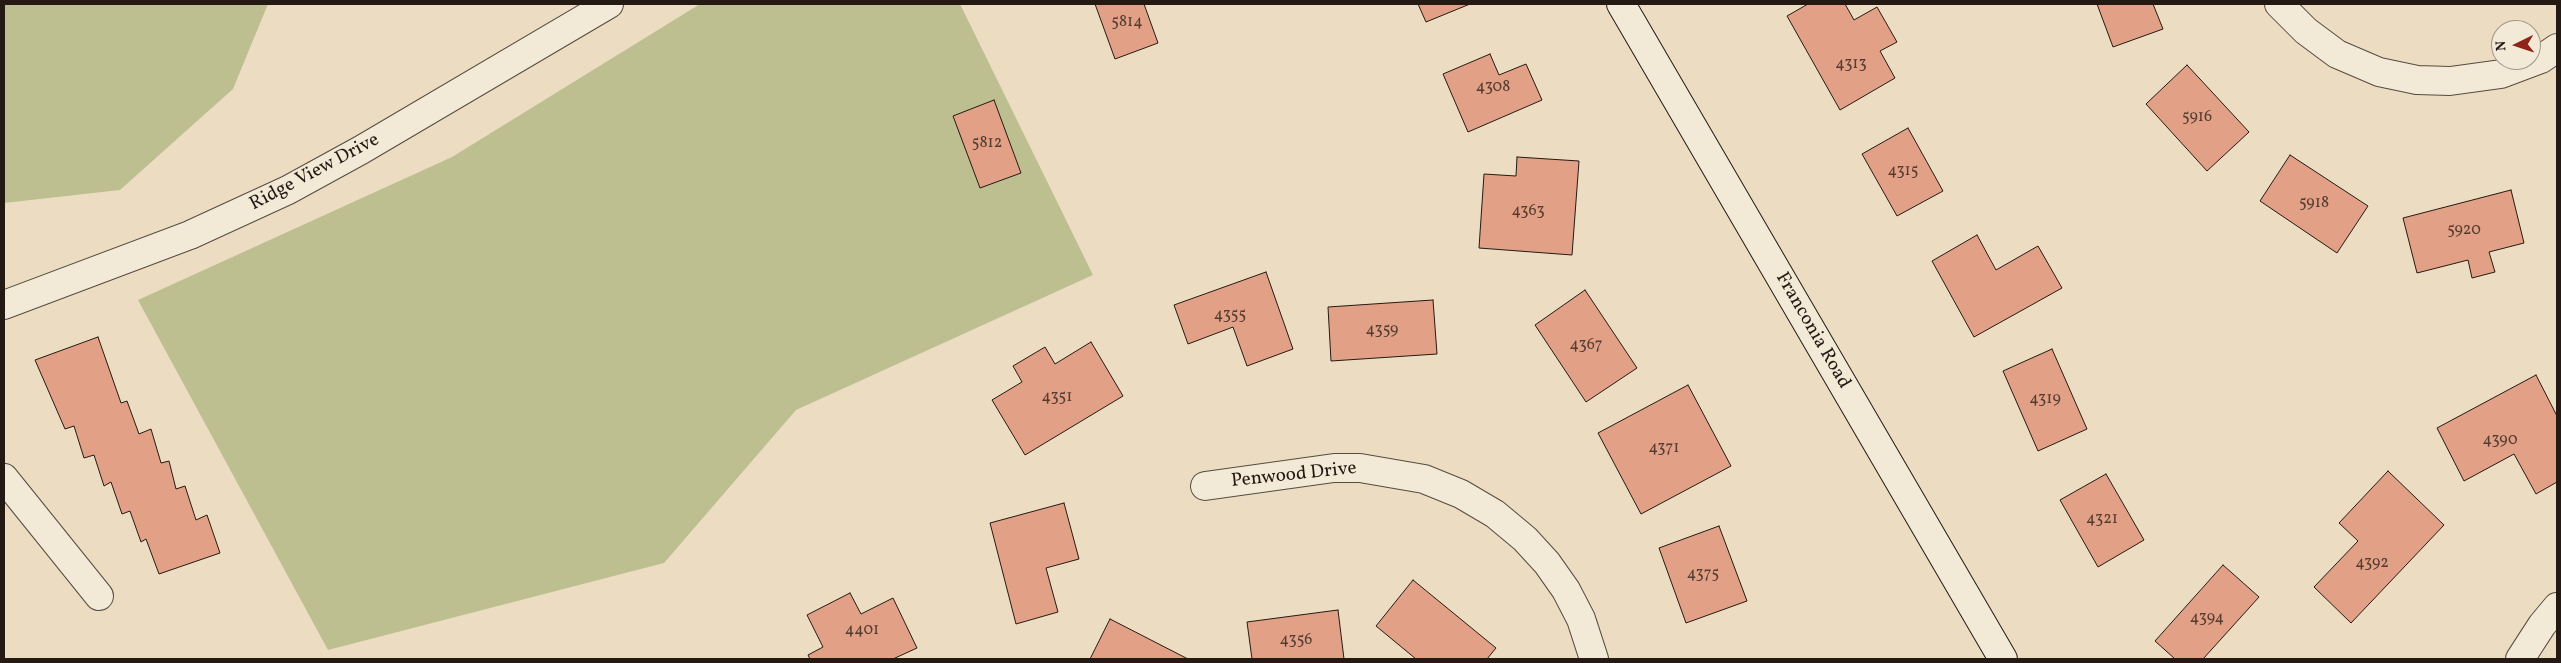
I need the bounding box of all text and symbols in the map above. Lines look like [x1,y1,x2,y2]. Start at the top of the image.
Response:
house number: 5814 [1111,13,1143,33]
north arrow [2491,20,2541,70]
text: N [2492,40,2511,52]
house number: 4313 [1835,55,1867,75]
house number: 4308 [1476,78,1510,98]
house number: 5916 [2182,108,2212,128]
street label: Ridge View Drive [246,129,384,217]
house number: 5812 [972,134,1002,154]
house number: 4315 [1887,162,1919,182]
house number: 5918 [2299,194,2329,214]
house number: 4363 [1511,202,1545,222]
house number: 5920 [2447,221,2481,241]
street label: Franconia Road [1769,269,1855,393]
house number: 4355 [1214,306,1246,326]
house number: 4359 [1366,321,1398,341]
house number: 4367 [1570,336,1602,356]
house number: 4351 [1041,388,1073,408]
house number: 4319 [2029,390,2061,410]
house number: 4390 [2482,431,2518,451]
house number: 4371 [1648,439,1680,459]
street label: Penwood Drive [1230,458,1358,494]
house number: 4321 [2086,510,2118,530]
house number: 4392 [2355,554,2389,574]
house number: 4375 [1687,565,1719,585]
house number: 4394 [2190,609,2224,629]
house number: 4401 [845,621,879,641]
house number: 4356 [1280,631,1312,651]

